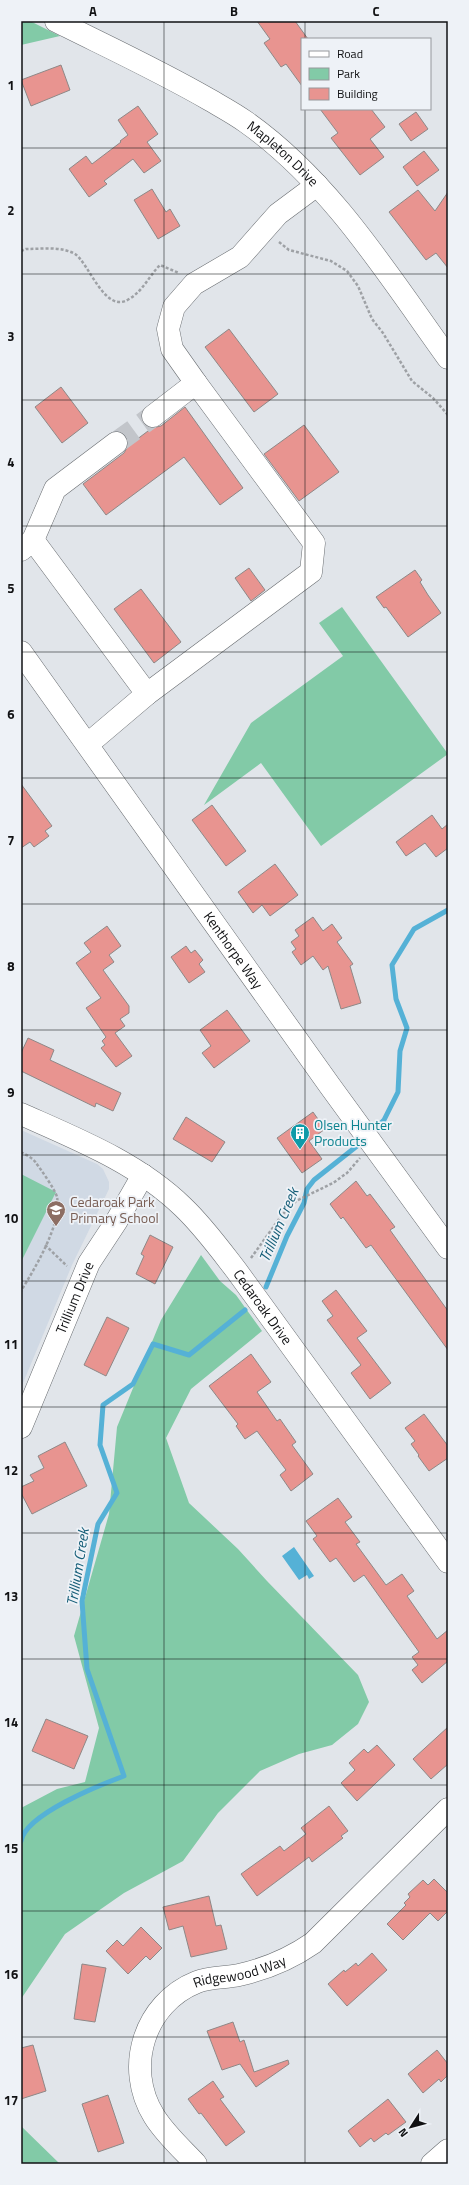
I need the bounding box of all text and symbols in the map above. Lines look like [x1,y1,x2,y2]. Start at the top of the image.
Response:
text: A [89,1,97,21]
text: B [230,1,238,21]
text: C [372,1,380,21]
legend [301,38,431,110]
text: Road [337,44,363,63]
text: Park [337,64,360,83]
text: 1 [7,75,15,95]
text: Building [337,84,378,103]
street label: Mapleton Drive [243,115,324,191]
text: 2 [7,200,15,220]
text: 3 [7,326,15,346]
text: 4 [7,452,15,472]
text: 5 [7,578,15,598]
text: 6 [7,704,15,724]
text: 7 [7,830,15,850]
street label: Kenthorpe Way [199,907,269,993]
text: 8 [7,956,15,976]
text: 9 [7,1082,15,1102]
place label: Olsen Hunter Products [314,1114,392,1151]
building icon: Olsen Hunter Products [289,1122,311,1150]
water label: Trillium Creek [253,1182,305,1265]
place label: Cedaroak Park Primary School [70,1191,159,1228]
school or university icon: Cedaroak Park Primary School [45,1199,67,1227]
text: 10 [4,1208,18,1228]
street label: Trillium Drive [50,1258,99,1337]
street label: Cedaroak Drive [229,1265,298,1349]
text: 11 [4,1334,18,1354]
text: 12 [4,1460,18,1480]
water label: Trillium Creek [60,1524,95,1607]
text: 13 [4,1586,18,1606]
text: 14 [4,1712,18,1732]
text: 15 [4,1838,18,1858]
street label: Ridgewood Way [190,1949,289,1993]
text: 16 [4,1964,18,1984]
text: 17 [4,2090,18,2110]
north arrow [391,2107,431,2147]
text: N [394,2125,412,2141]

